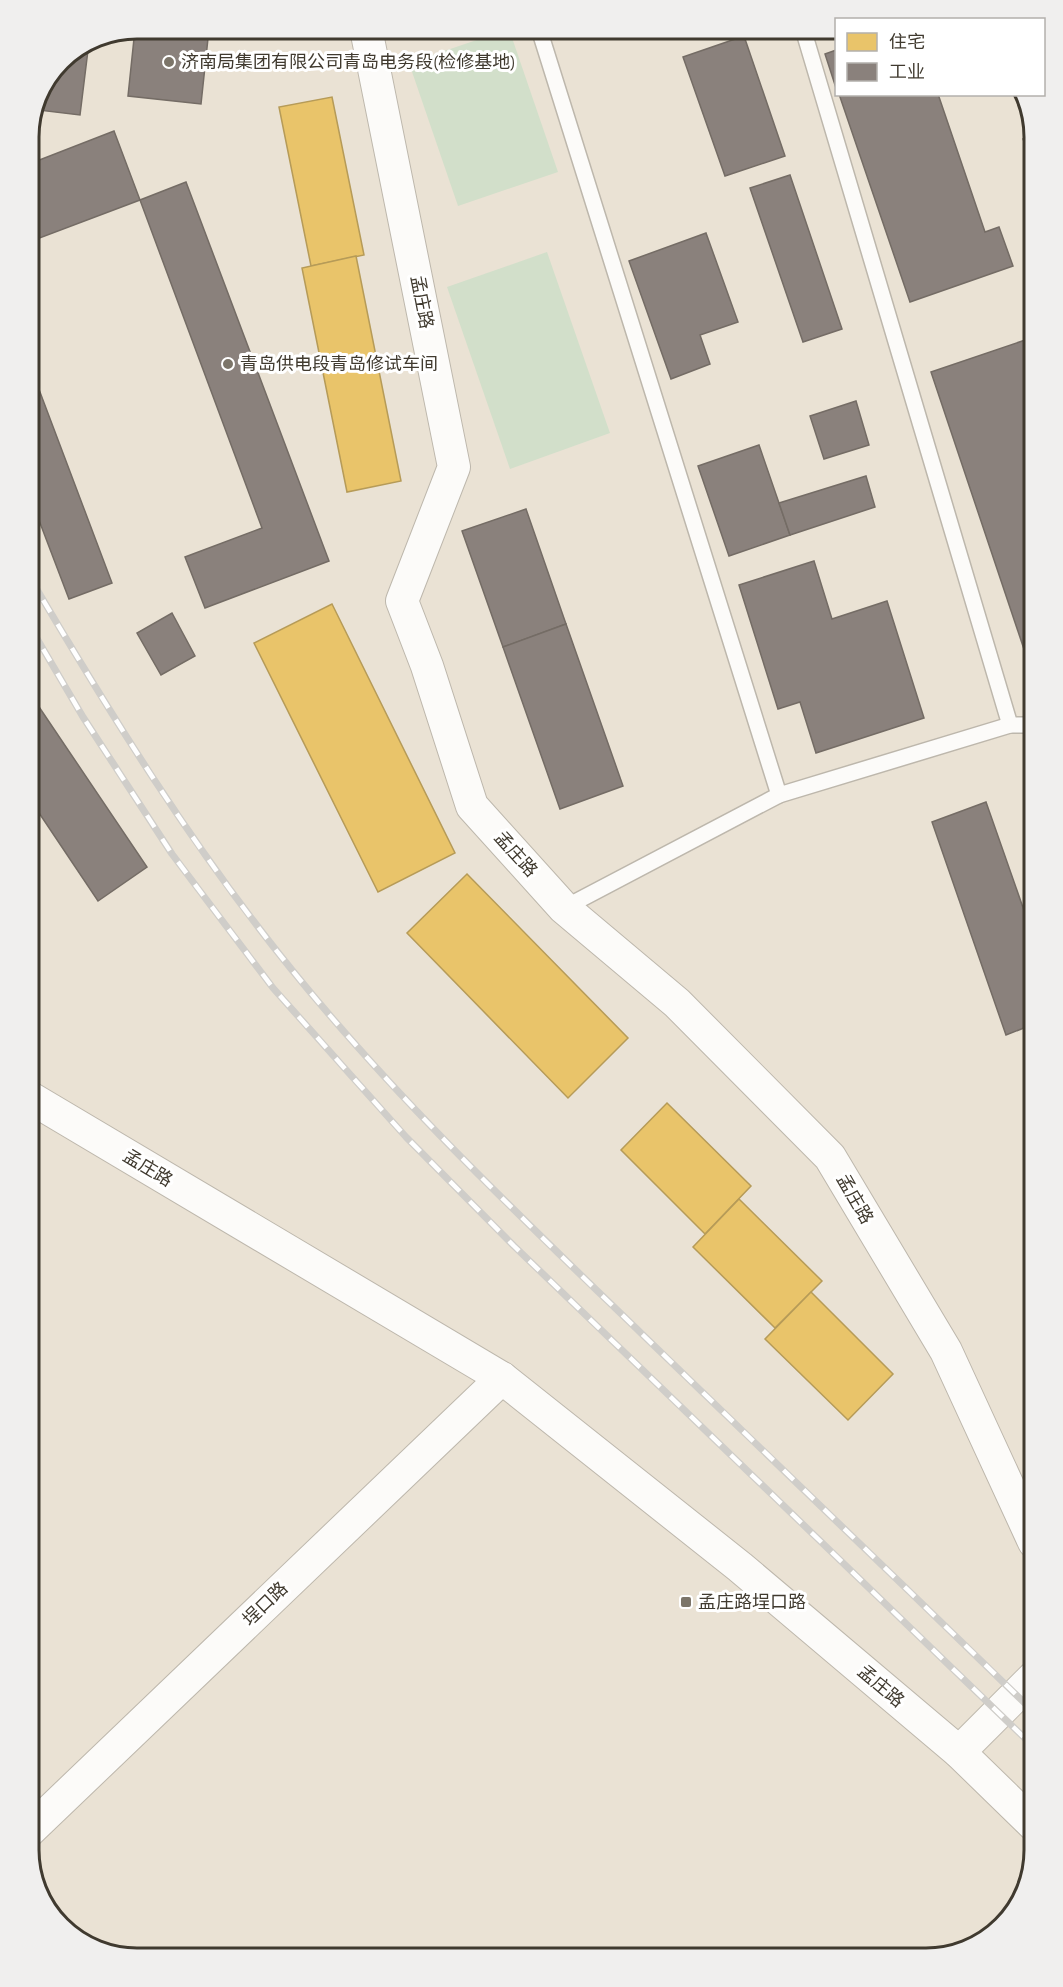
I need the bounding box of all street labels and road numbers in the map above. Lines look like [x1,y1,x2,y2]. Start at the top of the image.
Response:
street label: 孟庄路 [407,274,437,330]
street label: 孟庄路 [491,827,541,881]
street label: 孟庄路 [120,1146,176,1190]
street label: 孟庄路 [833,1171,877,1227]
street label: 埕口路 [239,1578,291,1630]
street label: 孟庄路 [854,1661,908,1711]

